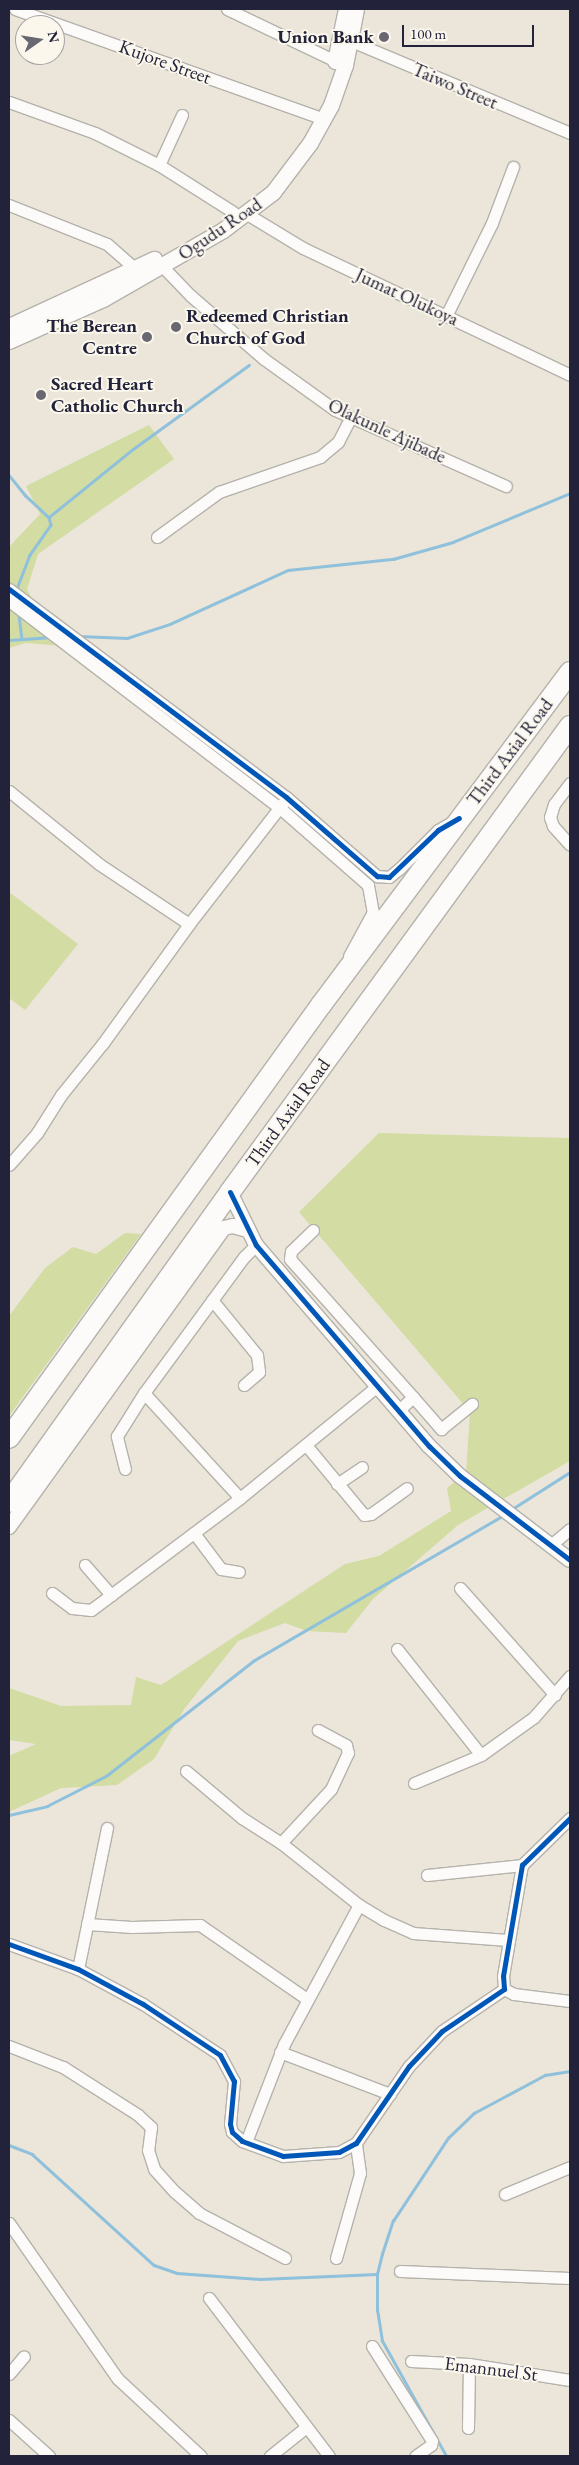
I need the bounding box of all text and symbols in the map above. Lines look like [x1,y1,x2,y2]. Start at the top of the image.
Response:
north arrow [15,15,65,65]
scale bar [404,15,536,47]
text: 100 m [410,24,446,43]
place label: Union Bank [278,26,374,48]
text: N [44,29,64,44]
marker: Union Bank [378,31,390,43]
street label: Kujore Street [116,35,214,89]
street label: Taiwo Street [409,58,501,114]
street label: Ogudu Road [174,193,266,265]
street label: Jumat Olukoya [352,263,462,331]
place label: Redeemed Christian Church of God [186,305,349,349]
place label: The Berean Centre [46,315,137,359]
marker: Redeemed Christian Church of God [170,321,182,333]
marker: The Berean Centre [141,331,153,343]
place label: Sacred Heart Catholic Church [51,373,183,417]
marker: Sacred Heart Catholic Church [35,389,47,401]
street label: Olakunle Ajibade [324,394,450,468]
street label: Third Axial Road [462,694,558,810]
street label: Third Axial Road [241,1054,335,1172]
street label: Emannuel St [443,2352,539,2386]

